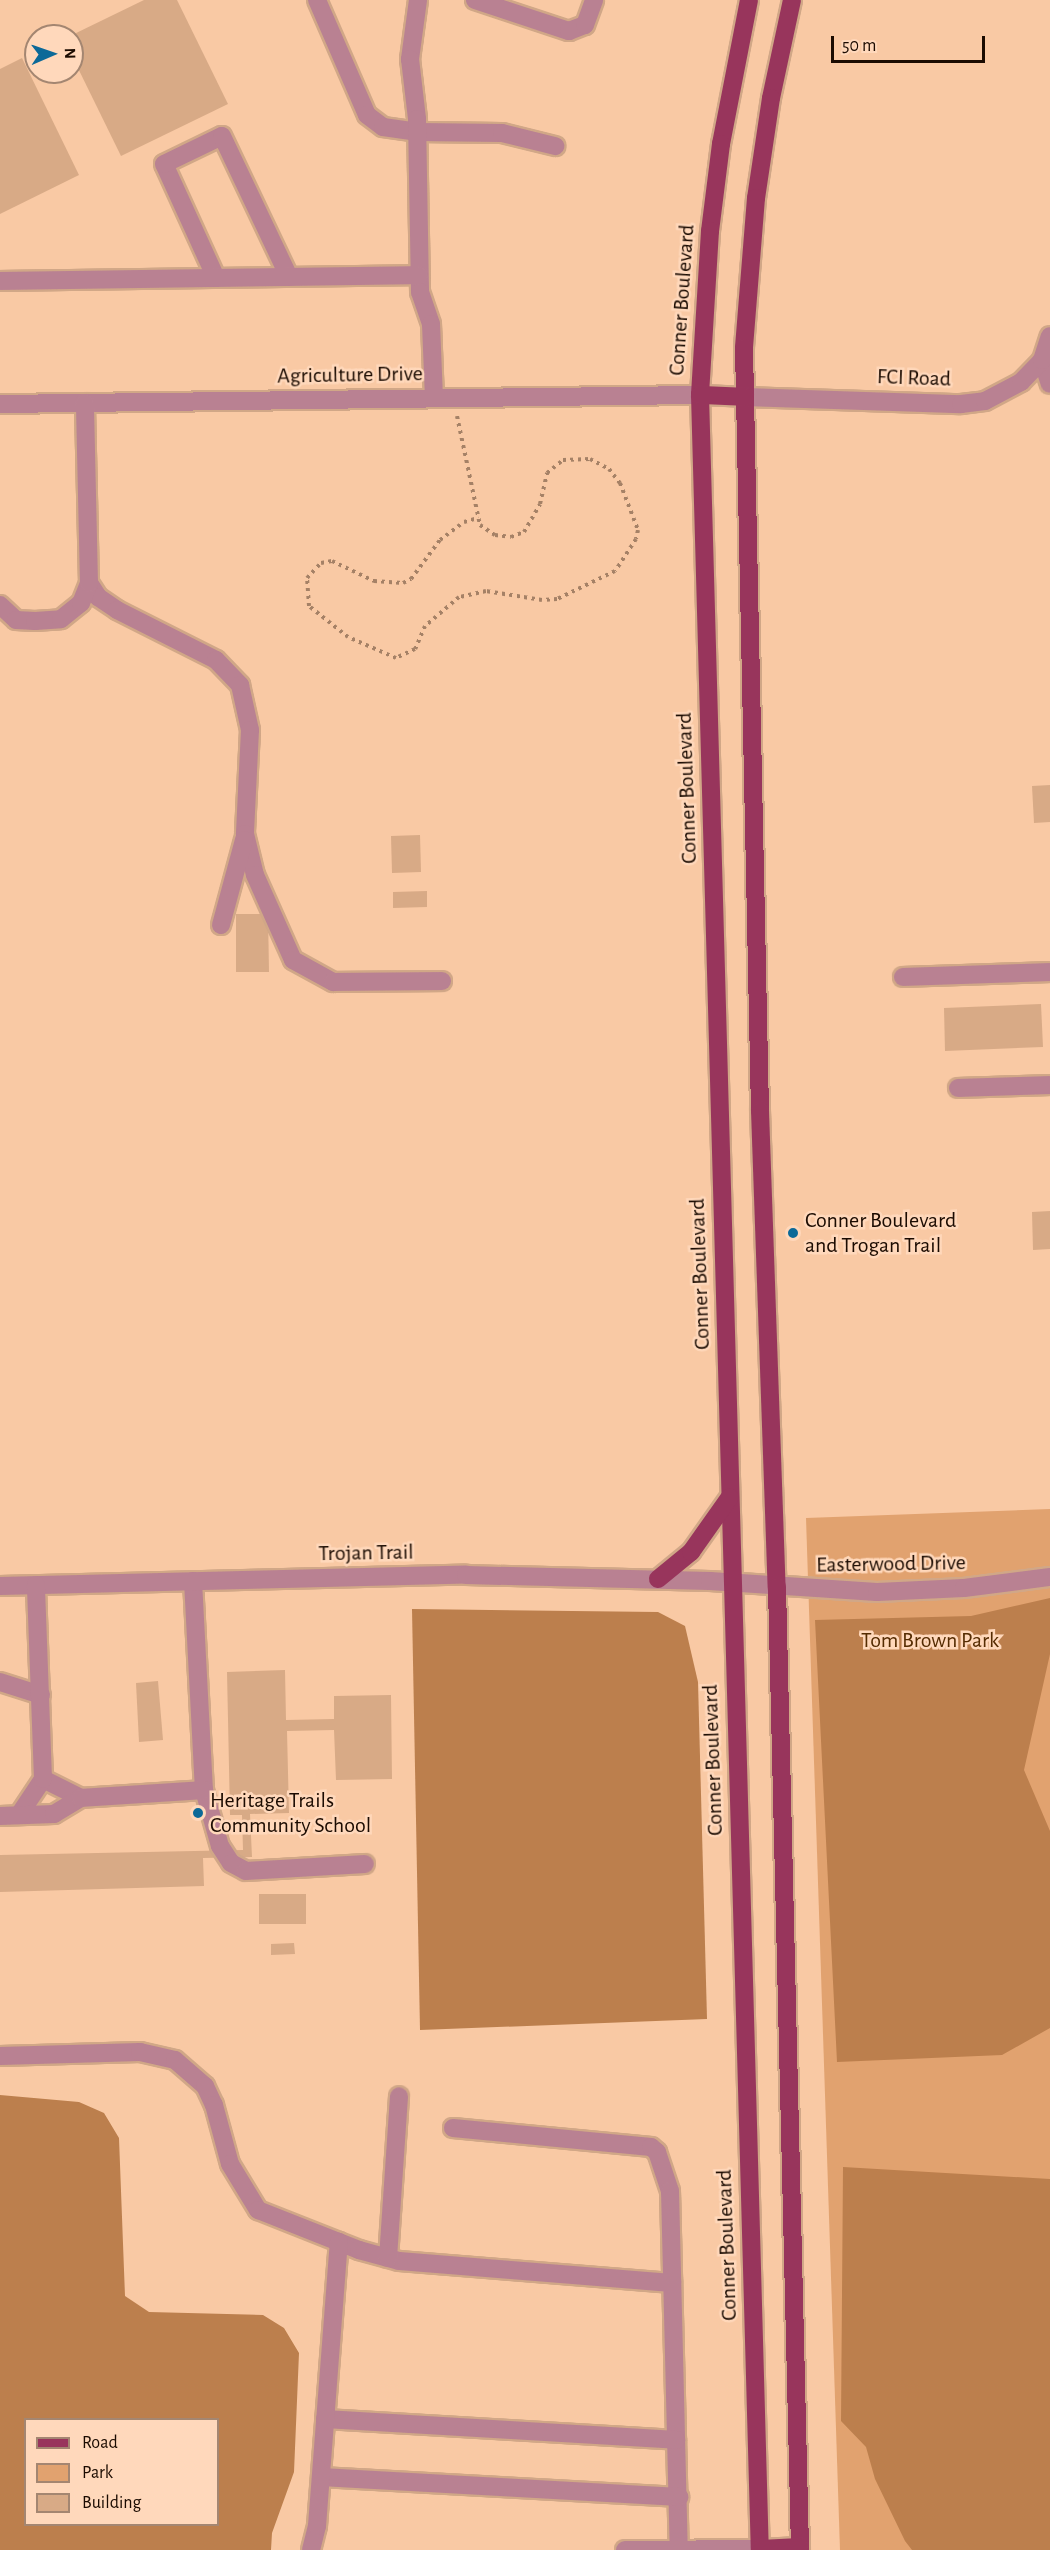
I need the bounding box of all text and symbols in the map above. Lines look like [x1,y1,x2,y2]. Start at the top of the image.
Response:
north arrow [24,24,84,84]
scale bar [834,24,988,62]
text: 50 m [842,37,876,55]
text: N [62,48,78,59]
street label: Conner Boulevard [664,224,700,376]
street label: Agriculture Drive [277,361,423,389]
street label: FCI Road [876,364,952,392]
street label: Conner Boulevard [671,712,703,864]
street label: Conner Boulevard [684,1198,716,1350]
place label: Conner Boulevard and Trogan Trail [805,1207,957,1258]
marker: Conner Boulevard and Trogan Trail [786,1226,800,1240]
street label: Trojan Trail [318,1539,414,1567]
street label: Easterwood Drive [816,1549,966,1579]
park label: Tom Brown Park [861,1628,999,1654]
street label: Conner Boulevard [697,1684,729,1836]
place label: Heritage Trails Community School [210,1787,371,1838]
marker: Heritage Trails Community School [191,1806,205,1820]
street label: Conner Boulevard [711,2169,743,2321]
legend [24,2418,219,2526]
text: Road [82,2434,118,2452]
text: Park [82,2464,113,2482]
text: Building [82,2494,141,2512]

